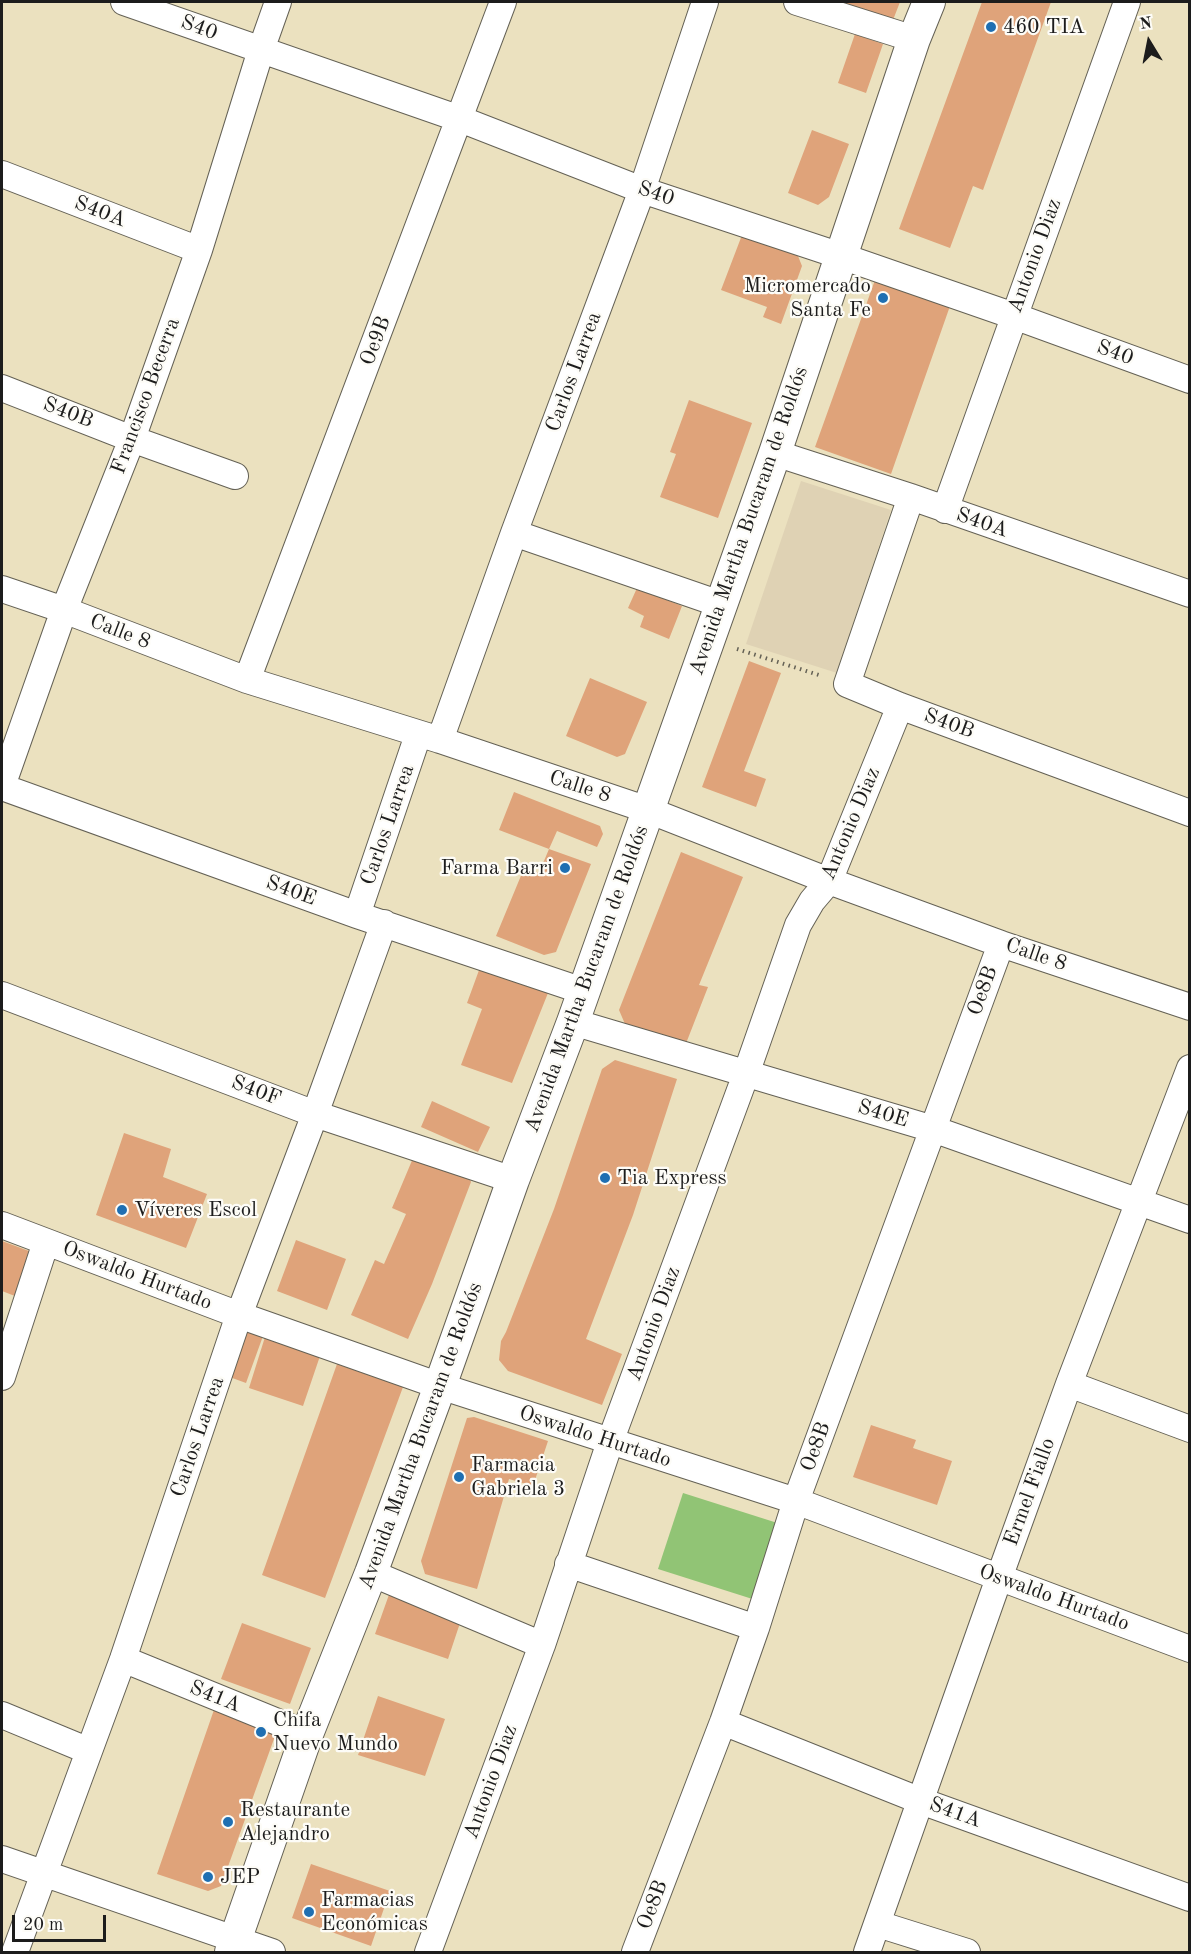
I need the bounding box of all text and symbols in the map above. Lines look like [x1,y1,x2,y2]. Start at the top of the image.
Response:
street label: S40 [177,10,221,46]
north arrow [1119,12,1179,72]
place label: 460 TIA [1003,14,1085,40]
text: N [1138,15,1153,33]
marker: 460 TIA [984,20,998,34]
street label: S40 [634,176,678,212]
street label: S40A [71,191,129,233]
street label: Antonio Diaz [1003,195,1067,317]
place label: Micromercado Santa Fe [744,273,871,323]
marker: Micromercado Santa Fe [876,291,890,305]
street label: Carlos Larrea [541,309,607,435]
street label: Oe9B [355,313,397,369]
street label: Francisco Becerra [106,314,186,478]
street label: S40 [1093,335,1137,371]
street label: Avenida Martha Bucaram de Roldós [684,363,814,679]
street label: S40B [39,392,97,434]
street label: S40A [953,502,1011,544]
street label: Calle 8 [86,609,154,655]
street label: S40B [920,703,978,745]
street label: Carlos Larrea [356,761,420,889]
street label: Antonio Diaz [816,764,886,884]
street label: Calle 8 [546,765,614,809]
street label: Avenida Martha Bucaram de Roldós [520,822,654,1136]
place label: Farma Barri [440,855,553,881]
marker: Farma Barri [558,861,572,875]
street label: S40E [262,870,320,912]
street label: Calle 8 [1002,933,1070,977]
street label: Oe8B [962,963,1004,1019]
street label: S40F [227,1070,285,1112]
street label: S40E [855,1094,911,1134]
place label: Tia Express [617,1165,727,1191]
marker: Tia Express [598,1171,612,1185]
place label: Víveres Escol [134,1197,257,1223]
marker: Víveres Escol [115,1203,129,1217]
street label: Oswaldo Hurtado [59,1236,215,1316]
street label: Antonio Diaz [622,1263,686,1385]
street label: Avenida Martha Bucaram de Roldós [354,1279,488,1593]
street label: Carlos Larrea [166,1373,230,1501]
street label: Oswaldo Hurtado [516,1401,674,1473]
street label: Oe8B [795,1419,837,1475]
street label: Ermel Fiallo [999,1435,1061,1549]
place label: Farmacia Gabriela 3 [471,1452,565,1502]
marker: Farmacia Gabriela 3 [452,1470,466,1484]
street label: Oswaldo Hurtado [975,1559,1133,1637]
street label: S41A [186,1675,244,1719]
place label: Chifa Nuevo Mundo [273,1707,398,1757]
street label: Antonio Diaz [459,1721,523,1843]
marker: Chifa Nuevo Mundo [254,1725,268,1739]
street label: S41A [926,1792,984,1834]
place label: Restaurante Alejandro [240,1797,350,1847]
marker: Restaurante Alejandro [221,1815,235,1829]
place label: JEP [220,1864,260,1890]
marker: JEP [201,1870,215,1884]
street label: Oe8B [632,1877,674,1933]
place label: Farmacias Económicas [321,1887,428,1937]
scale bar [15,1903,110,1941]
marker: Farmacias Económicas [302,1905,316,1919]
text: 20 m [23,1916,63,1934]

